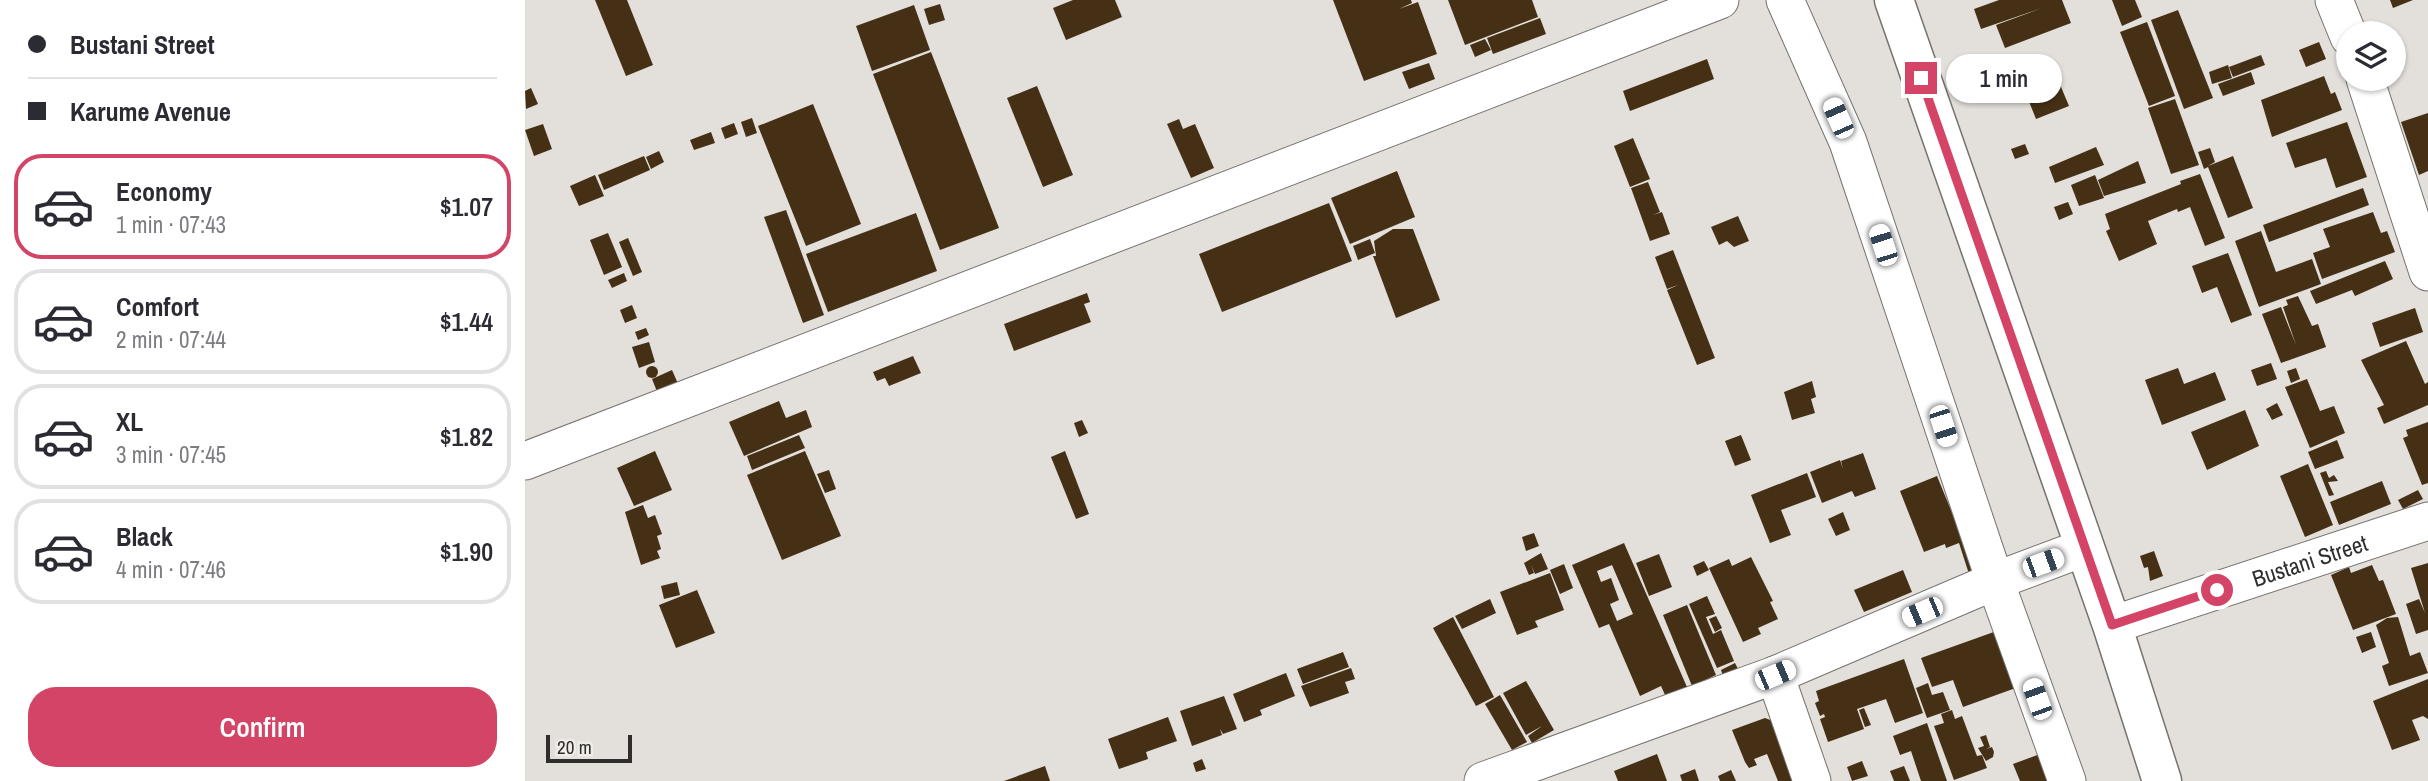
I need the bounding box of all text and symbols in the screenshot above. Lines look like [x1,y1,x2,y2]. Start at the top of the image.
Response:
map controls [2336,21,2406,91]
button: layers [2336,21,2406,91]
text: Bustani Street [70,27,215,62]
callout: 1 min [1945,54,2061,102]
route end [1905,62,1937,94]
text: 1 min [1980,63,2028,94]
text: Karume Avenue [70,94,231,129]
car [1820,95,1857,141]
text: Economy [116,174,212,209]
icon: car [32,175,95,238]
text: $1.07 [440,189,493,224]
text: 1 min · 07:43 [116,209,226,240]
car [1867,222,1900,268]
text: Comfort [116,289,199,324]
icon: car [32,290,95,353]
text: $1.44 [440,304,493,339]
text: 2 min · 07:44 [116,324,226,355]
car [1927,403,1960,449]
text: XL [116,404,143,439]
icon: car [32,405,95,468]
text: $1.82 [440,419,493,454]
text: 3 min · 07:45 [116,439,226,470]
text: Black [116,519,173,554]
icon: car [32,520,95,583]
street label: Bustani Street [2248,527,2371,593]
text: $1.90 [440,534,493,569]
car [2020,546,2067,580]
text: 4 min · 07:46 [116,554,226,585]
route start [2201,574,2233,606]
car [1899,594,1946,630]
car [1752,657,1799,693]
car [2020,676,2055,722]
button: Confirm [28,687,497,767]
scale bar [546,732,632,764]
text: 20 m [557,734,592,760]

